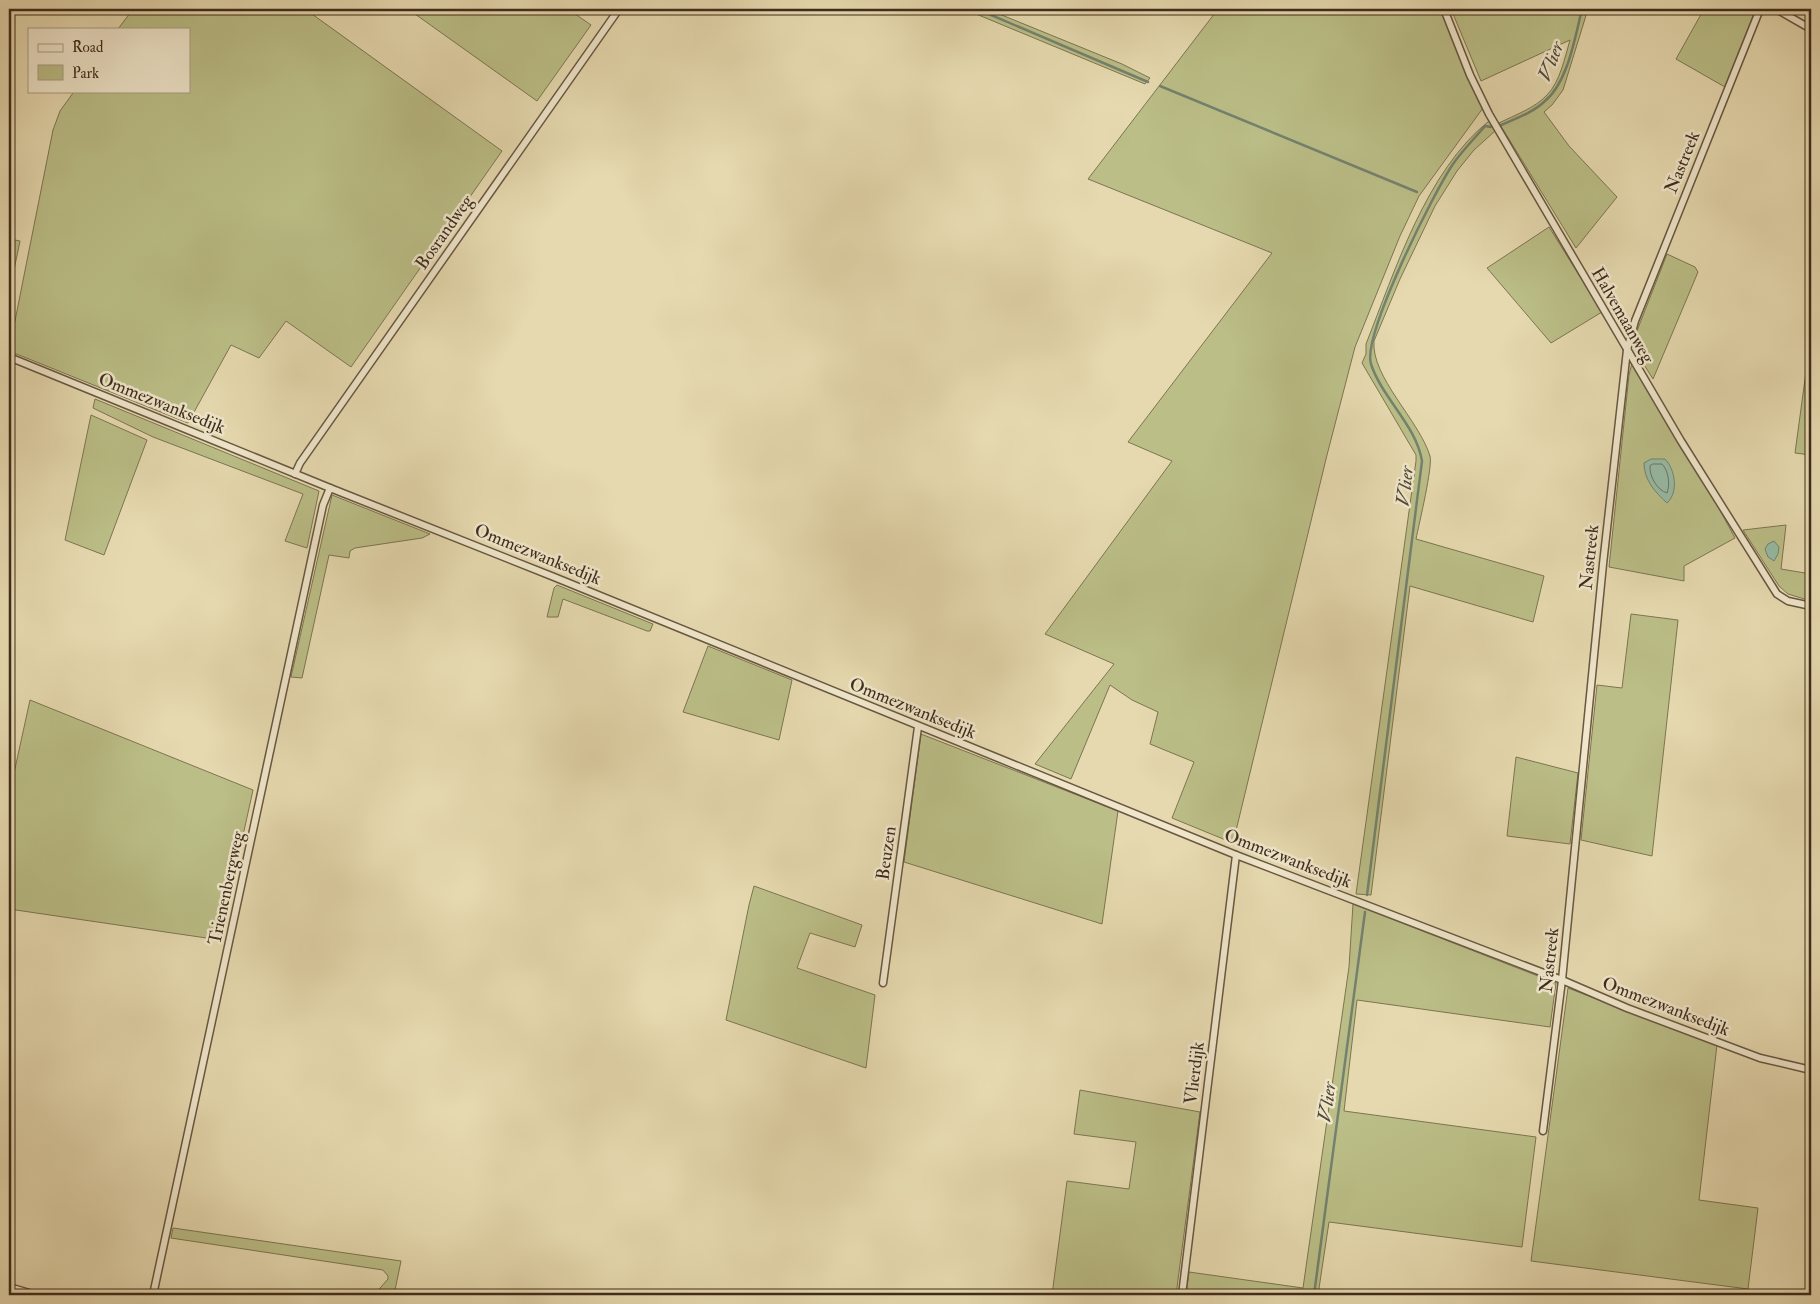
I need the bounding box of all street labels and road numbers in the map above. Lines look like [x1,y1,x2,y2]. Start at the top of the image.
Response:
street label: Nastreek [1660,127,1706,197]
street label: Bosrandweg [410,189,479,274]
street label: Halvemaanweg [1586,263,1660,368]
street label: Ommezwanksedijk [95,368,229,440]
street label: Ommezwanksedijk [471,519,605,591]
street label: Nastreek [1575,523,1604,591]
street label: Ommezwanksedijk [846,673,980,745]
street label: Ommezwanksedijk [1221,824,1355,894]
street label: Beuzen [871,825,902,881]
street label: Trienenbergweg [203,828,250,947]
street label: Nastreek [1535,926,1564,994]
street label: Ommezwanksedijk [1599,972,1733,1042]
street label: Vlierdijk [1179,1040,1210,1106]

